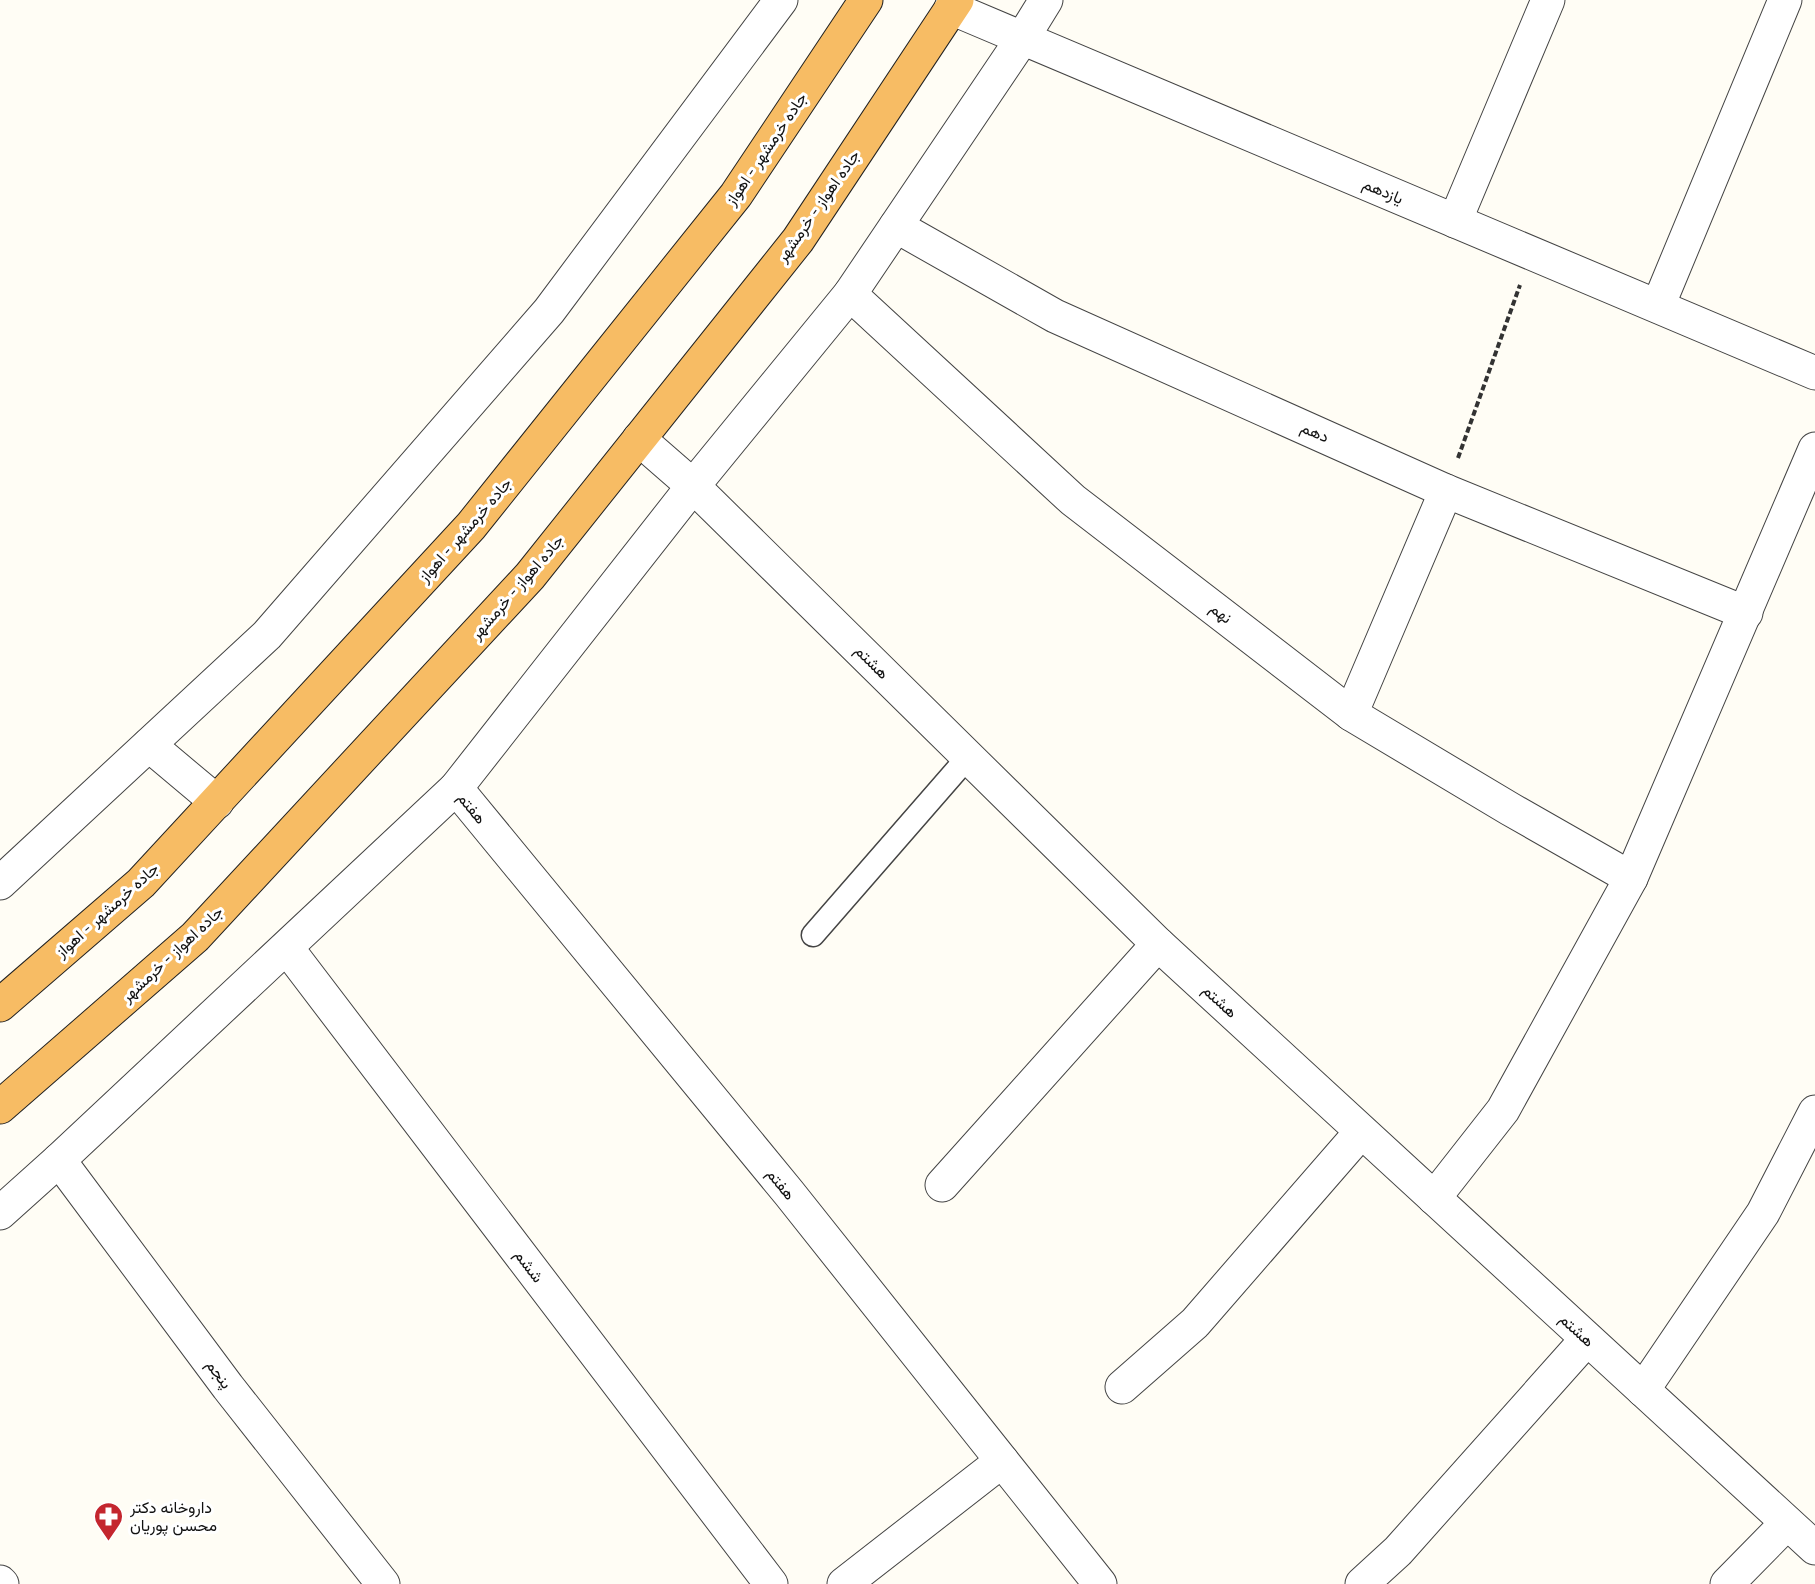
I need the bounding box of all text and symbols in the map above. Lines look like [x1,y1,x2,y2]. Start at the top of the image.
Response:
street label: جاده خرمشهر - اهواز [721,89,812,210]
street label: جاده اهواز - خرمشهر [772,146,865,267]
street label: یازدهم [1359,174,1406,209]
street label: دهم [1298,417,1332,447]
street label: جاده خرمشهر - اهواز [414,474,516,588]
street label: جاده اهواز - خرمشهر [466,531,568,645]
street label: نهم [1206,599,1236,628]
street label: هشتم [850,641,893,684]
street label: هفتم [453,788,490,828]
street label: جاده خرمشهر - اهواز [51,859,163,963]
street label: جاده اهواز - خرمشهر [116,902,228,1007]
street label: هشتم [1198,980,1241,1022]
street label: هفتم [762,1164,799,1204]
street label: ششم [510,1246,547,1287]
street label: هشتم [1555,1309,1598,1351]
street label: پنجم [200,1356,236,1393]
place label: داروخانه دکتر محسن پوریان [129,1498,217,1537]
pharmacy icon: داروخانه دکتر محسن پوریان [93,1500,125,1542]

